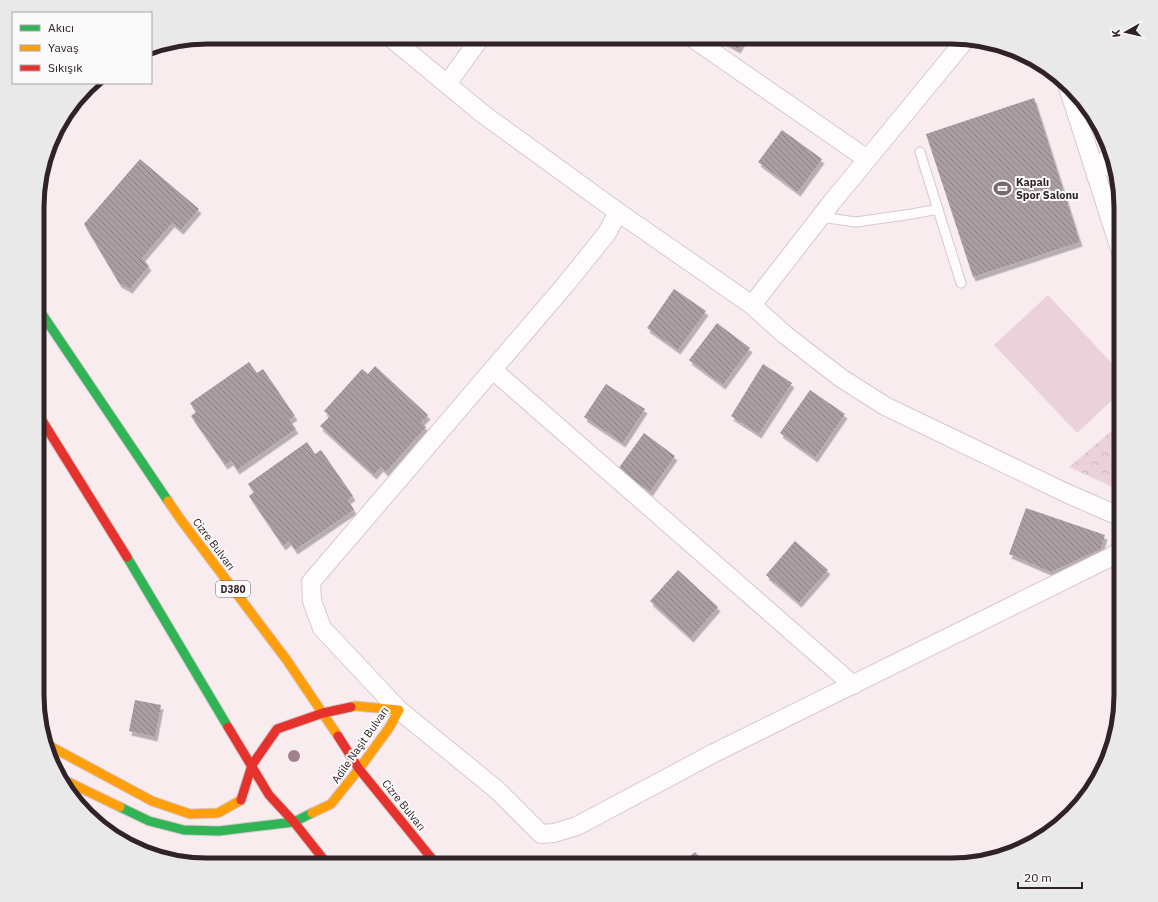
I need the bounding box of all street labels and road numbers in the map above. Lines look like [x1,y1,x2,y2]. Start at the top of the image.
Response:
street label: Cizre Bulvarı [190,515,238,573]
road number: D380 [216,581,250,597]
street label: Adile Naşit Bulvarı [328,704,392,786]
street label: Cizre Bulvarı [379,777,429,833]

